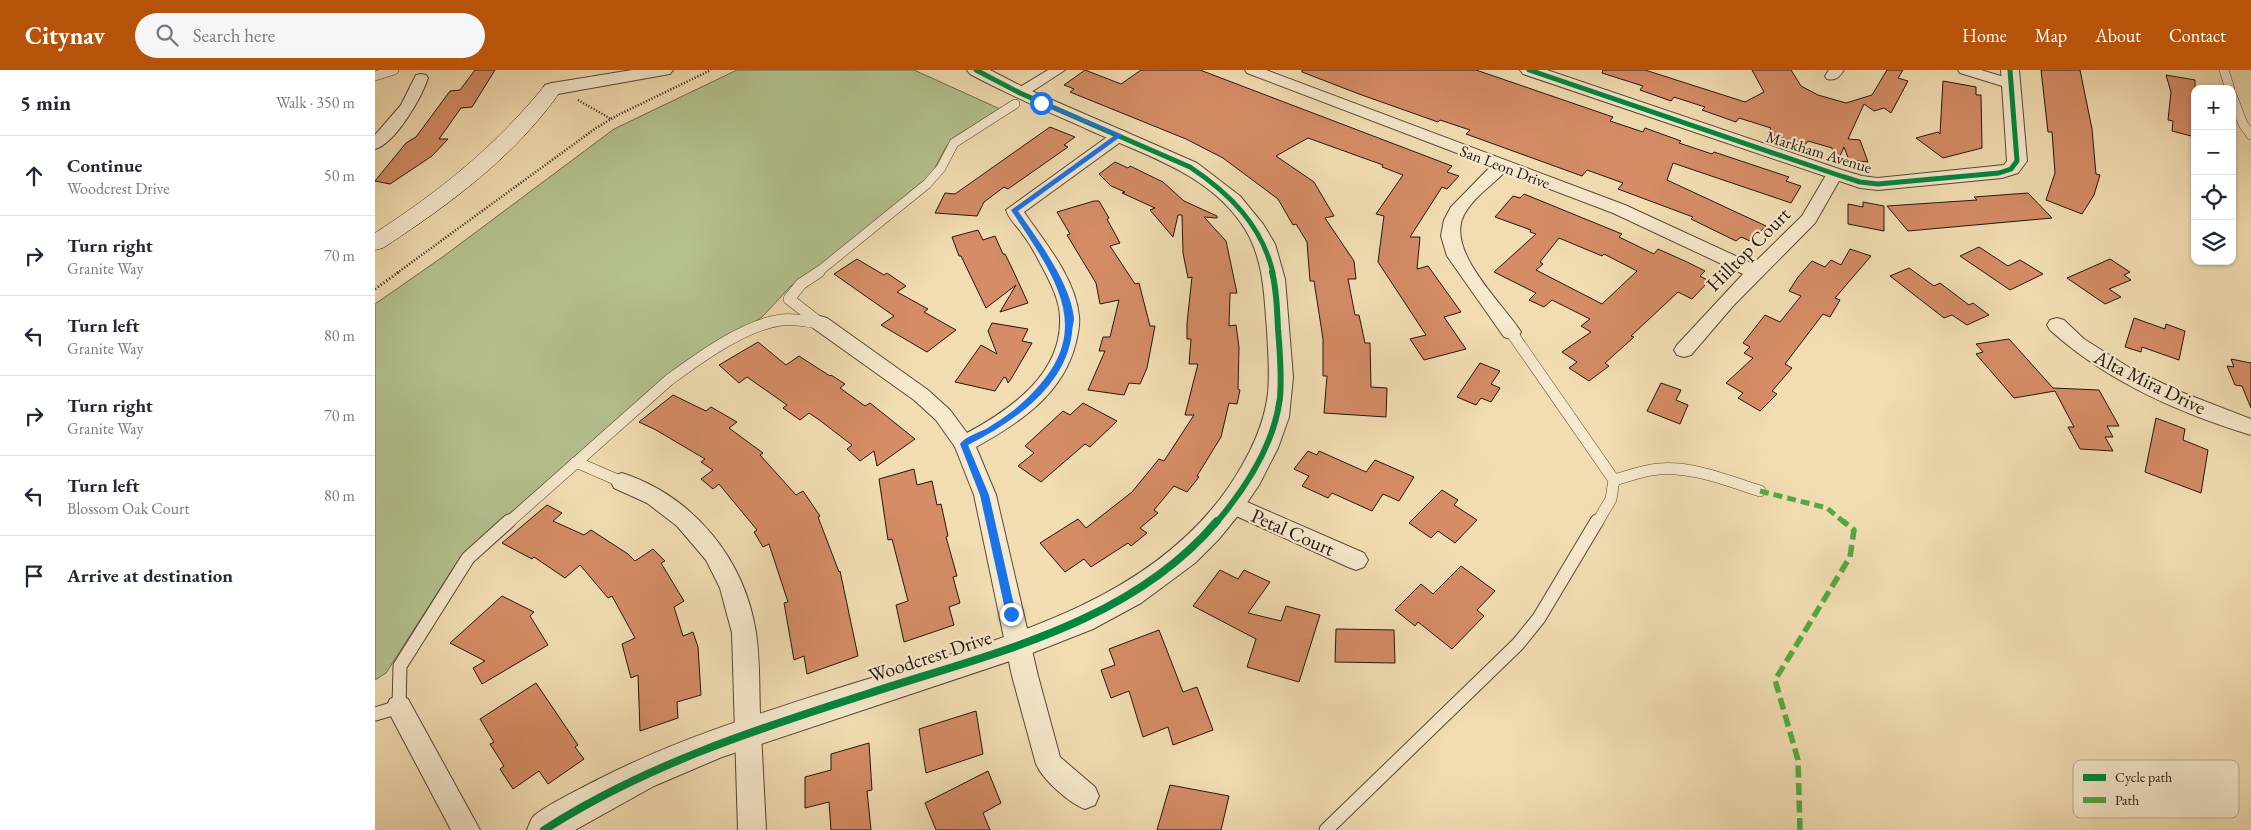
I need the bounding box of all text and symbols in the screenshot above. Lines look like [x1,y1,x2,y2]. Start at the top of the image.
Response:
search box [135,13,485,58]
text: Citynav [25,20,105,51]
icon: search [153,21,181,49]
text: Search here [193,23,275,48]
text: Home [1962,24,2007,47]
text: Map [2035,24,2067,47]
text: About [2095,24,2141,47]
text: Contact [2169,24,2226,47]
map controls [2191,85,2236,265]
button: + [2191,85,2236,130]
text: 5 min [20,89,71,116]
text: Walk · 350 m [276,92,355,113]
route start [1030,92,1053,115]
street label: Markham Avenue [1764,126,1874,178]
button: − [2191,130,2236,175]
street label: San Leon Drive [1457,140,1553,194]
text: Continue [67,153,142,178]
icon: ahead [20,162,48,190]
text: 50 m [324,165,355,186]
button: locate [2191,175,2236,220]
text: Woodcrest Drive [67,178,169,199]
street label: Hilltop Court [1700,201,1796,297]
button: layers [2191,220,2236,265]
text: Turn right [67,233,153,258]
icon: right [20,242,48,270]
text: 70 m [324,245,355,266]
text: Granite Way [67,258,144,279]
text: Turn left [67,313,139,338]
icon: left [20,322,48,350]
text: 80 m [324,325,355,346]
text: Granite Way [67,338,144,359]
street label: Alta Mira Drive [2089,343,2210,420]
text: Turn right [67,393,153,418]
icon: right [20,402,48,430]
text: 70 m [324,405,355,426]
text: Granite Way [67,418,144,439]
text: Turn left [67,473,139,498]
icon: left [20,482,48,510]
text: 80 m [324,485,355,506]
text: Blossom Oak Court [67,498,189,519]
street label: Petal Court [1247,502,1339,562]
icon: arrive [20,562,48,590]
text: Arrive at destination [67,563,233,588]
route end [1000,603,1023,626]
street label: Woodcrest Drive [865,624,995,688]
legend [2073,760,2239,818]
text: Cycle path [2115,768,2172,786]
text: Path [2115,791,2139,809]

